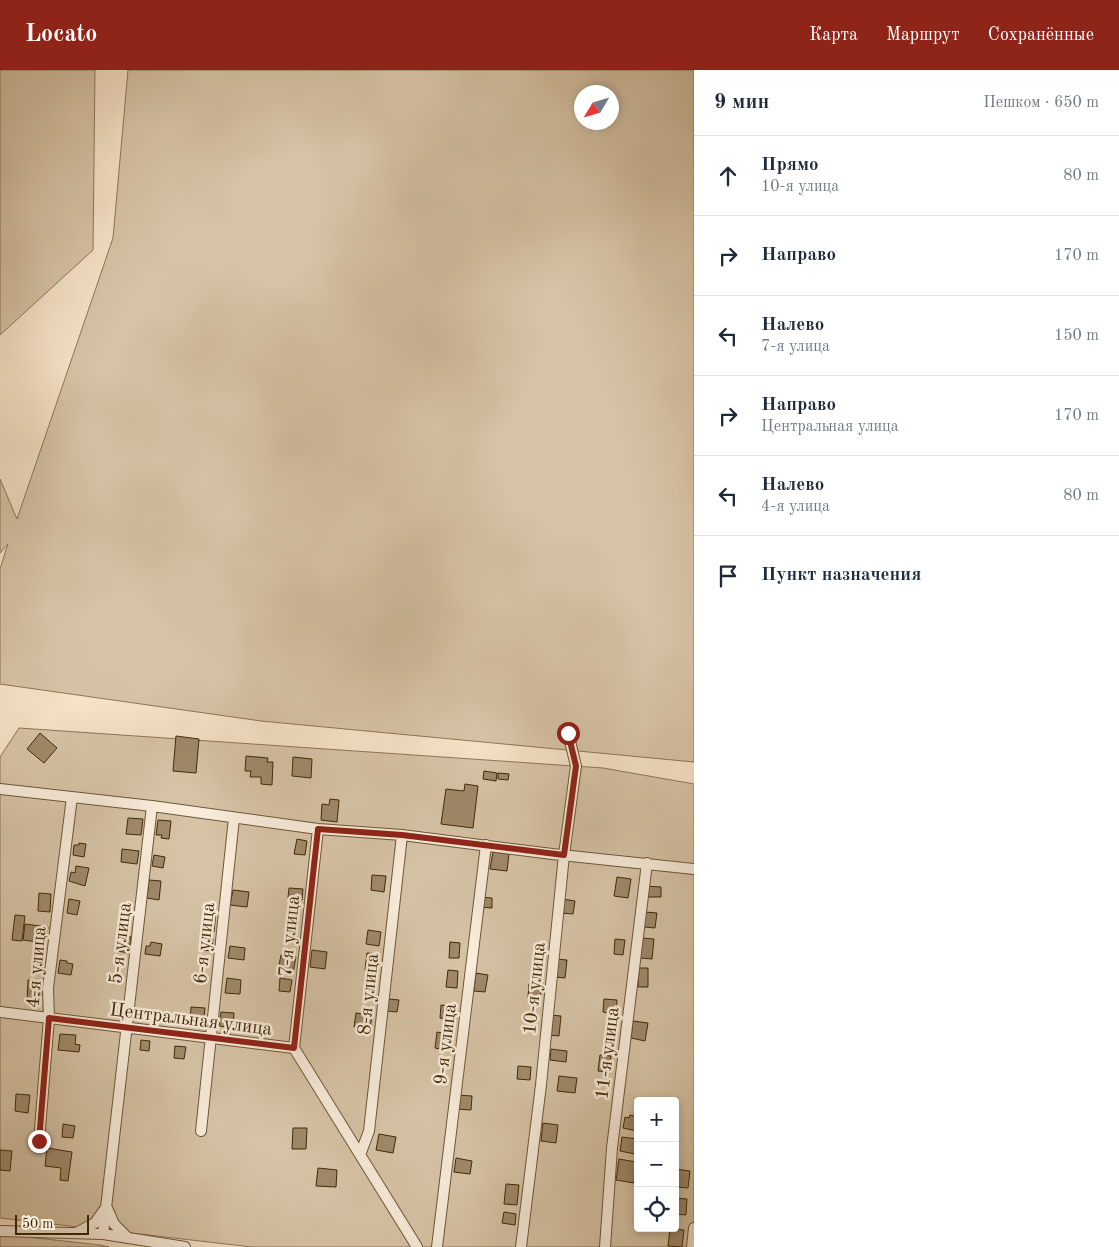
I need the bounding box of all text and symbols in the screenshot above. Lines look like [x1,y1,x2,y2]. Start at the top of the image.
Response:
text: Locato [25,23,97,47]
text: Карта [809,26,858,44]
text: Маршрут [886,26,960,44]
text: Сохранённые [988,26,1094,44]
north arrow [574,85,619,130]
text: 9 мин [714,92,769,113]
text: Пешком · 650 m [983,95,1099,111]
text: Прямо [761,156,819,175]
icon: ahead [714,162,742,190]
text: 80 m [1063,168,1099,184]
text: 10-я улица [761,179,839,195]
icon: right [714,242,742,270]
text: Направо [761,246,836,265]
text: 170 m [1054,248,1099,264]
text: Налево [761,316,824,335]
icon: left [714,322,742,350]
text: 150 m [1054,328,1099,344]
text: 7-я улица [761,339,830,355]
text: Направо [761,396,836,415]
icon: right [714,402,742,430]
text: 170 m [1054,408,1099,424]
text: Центральная улица [761,419,899,435]
text: Налево [761,476,824,495]
icon: left [714,482,742,510]
text: 80 m [1063,488,1099,504]
text: 4-я улица [761,499,830,515]
icon: arrive [714,562,742,590]
text: Пункт назначения [761,566,921,585]
route start [557,722,580,745]
street label: 7-я улица [277,894,304,978]
street label: 5-я улица [107,901,136,985]
street label: 6-я улица [192,901,219,985]
street label: 4-я улица [24,925,51,1009]
street label: 10-я улица [521,940,550,1035]
street label: 8-я улица [356,952,383,1036]
street label: Центральная улица [108,1001,274,1040]
street label: 9-я улица [432,1002,461,1086]
street label: 11-я улица [593,1005,624,1101]
map controls [634,1097,679,1232]
button: + [634,1097,679,1142]
route end [28,1130,51,1153]
button: − [634,1142,679,1187]
button: locate [634,1187,679,1232]
scale bar [15,1212,89,1235]
text: 50 m [22,1217,53,1231]

